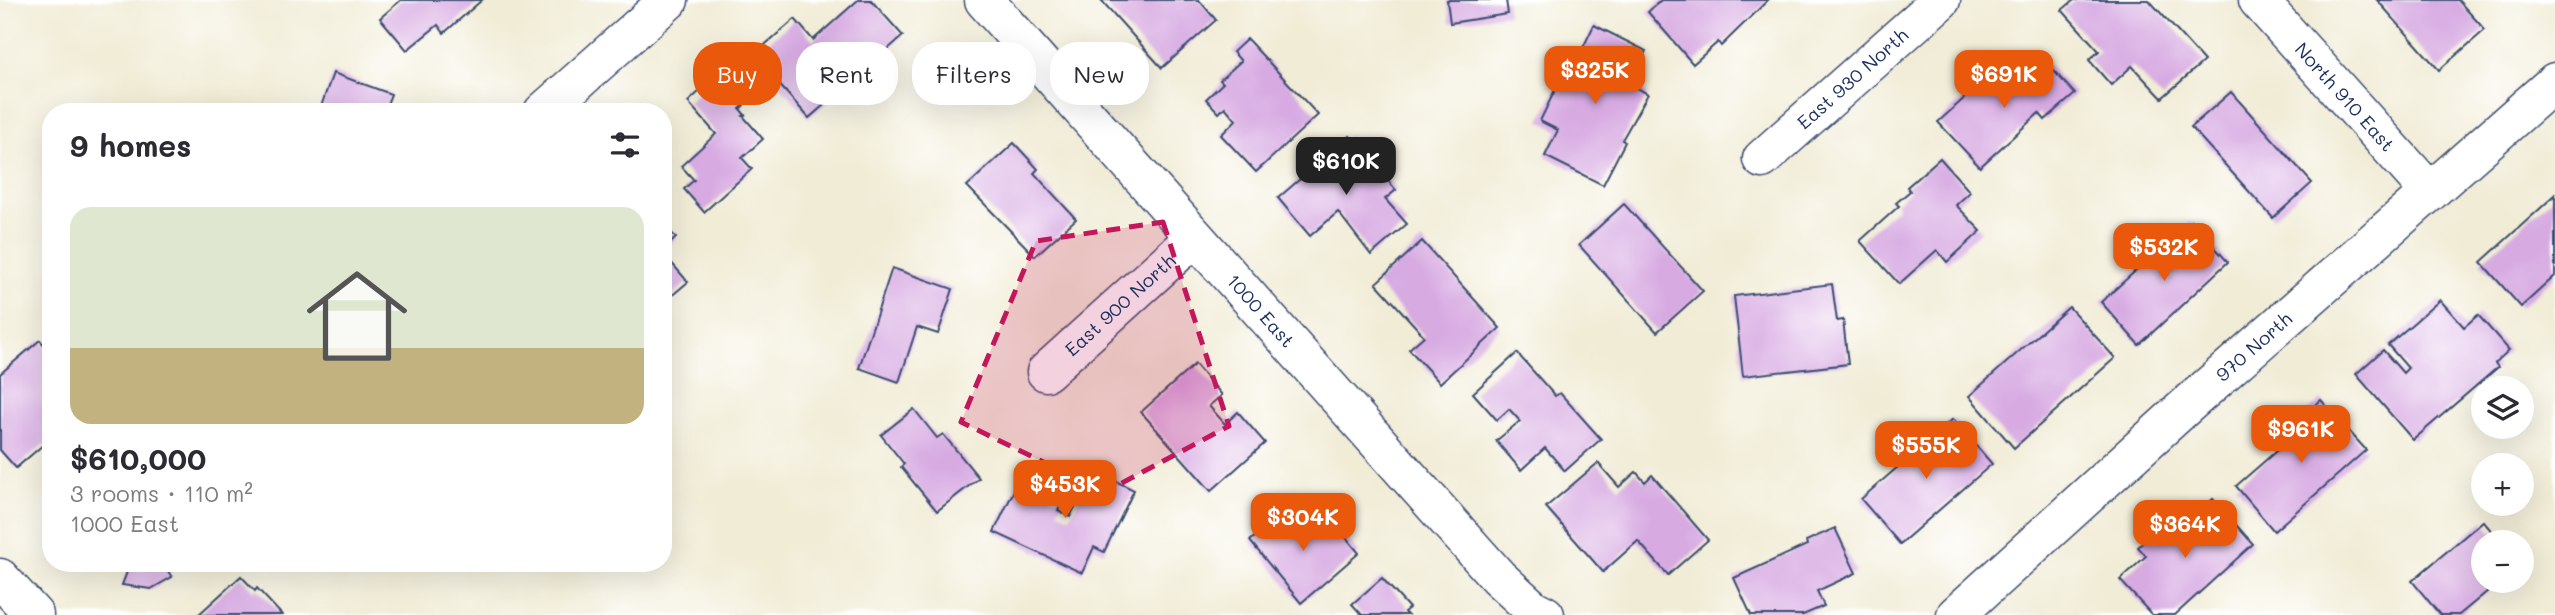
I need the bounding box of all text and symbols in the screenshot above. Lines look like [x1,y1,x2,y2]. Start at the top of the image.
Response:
street label: East 930 North [1791,22,1913,134]
street label: North 910 East [2290,37,2400,156]
chip: Buy [693,42,782,105]
chip: Rent [796,42,898,105]
chip: Filters [912,42,1036,105]
chip: New [1050,42,1149,105]
pin: $325K [1546,46,1644,106]
pin: $691K [1955,50,2053,110]
text: $325K [1560,54,1630,84]
text: $691K [1970,58,2038,88]
text: 9 homes [70,125,191,165]
icon: filters [606,126,644,164]
pin: $610K [1297,138,1395,197]
text: $610K [1312,145,1380,175]
pin: $532K [2115,224,2213,283]
text: $532K [2129,231,2199,261]
street label: East 900 North [1059,248,1181,361]
icon: home [294,253,420,379]
street label: 1000 East [1222,268,1300,352]
street label: 970 North [2210,306,2297,386]
map controls [2471,376,2534,593]
button: layers [2471,376,2534,439]
pin: $961K [2252,406,2350,465]
text: $961K [2267,413,2335,443]
pin: $555K [1877,421,1975,481]
text: $555K [1891,429,1961,459]
text: $610,000 [70,438,206,478]
button: + [2471,453,2534,516]
pin: $453K [1016,461,1114,520]
text: $453K [1029,468,1101,498]
text: 3 rooms · 110 m² [70,478,253,508]
pin: $304K [1254,494,1352,553]
pin: $364K [2136,500,2234,560]
text: $304K [1267,501,1339,531]
text: 1000 East [70,508,179,538]
text: $364K [2149,508,2221,538]
button: − [2471,530,2534,593]

